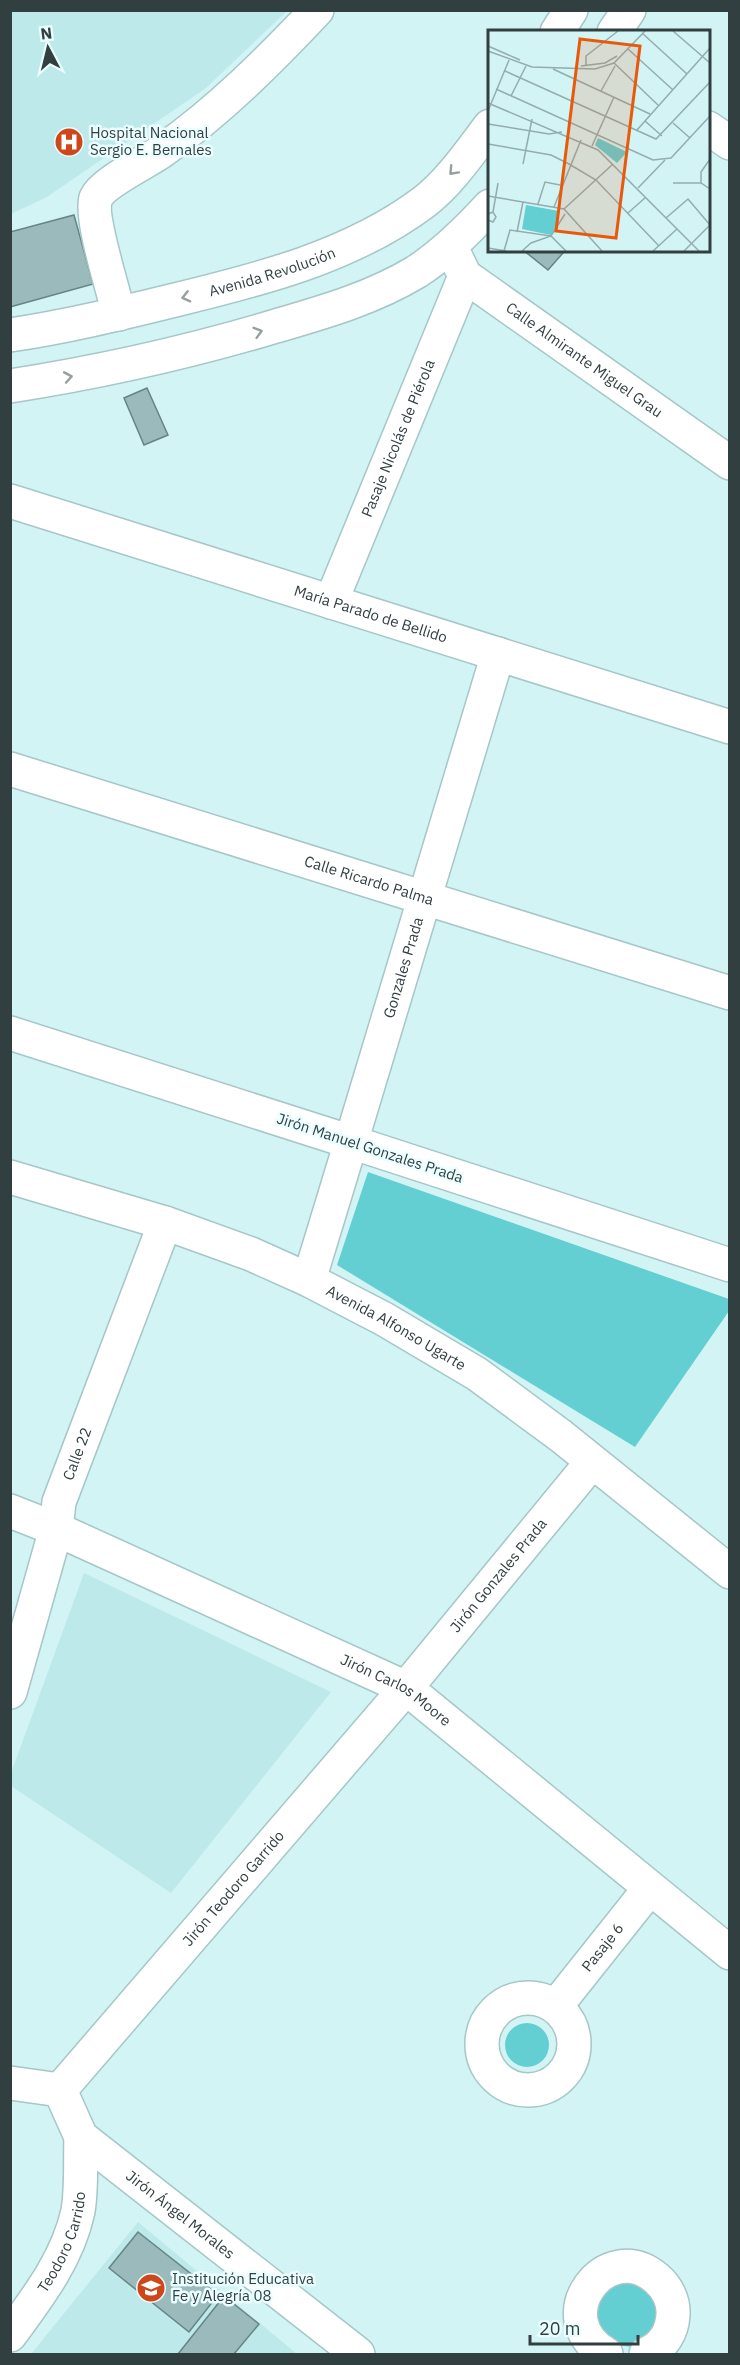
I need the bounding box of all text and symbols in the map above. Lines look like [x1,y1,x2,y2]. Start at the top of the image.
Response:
north arrow [18,18,78,78]
text: N [39,22,53,44]
inset map [488,30,710,252]
place label: Hospital Nacional Sergio E. Bernales [90,123,212,159]
hospital icon: Hospital Nacional Sergio E. Bernales [53,126,85,158]
one-way arrow [449,165,460,175]
street label: Avenida Revolución [207,243,338,300]
one-way arrow [182,290,192,303]
street label: Calle Almirante Miguel Grau [502,298,667,421]
one-way arrow [252,327,263,339]
street label: Pasaje Nicolás de Piérola [357,356,439,520]
one-way arrow [64,371,73,383]
street label: María Parado de Bellido [292,581,450,647]
street label: Calle Ricardo Palma [302,851,436,909]
street label: Gonzales Prada [379,915,427,1020]
street label: Jirón Manuel Gonzales Prada [275,1108,466,1187]
street label: Avenida Alfonso Ugarte [323,1281,469,1374]
street label: Calle 22 [58,1424,96,1483]
street label: Jirón Gonzales Prada [446,1514,551,1636]
street label: Jirón Carlos Moore [338,1650,455,1730]
street label: Jirón Teodoro Garrido [178,1826,288,1950]
street label: Pasaje 6 [577,1919,627,1975]
street label: Jirón Ángel Morales [122,2166,239,2263]
street label: Teodoro Carrido [33,2191,89,2296]
place label: Institución Educativa Fe y Alegría 08 [172,2269,314,2305]
school or university icon: Institución Educativa Fe y Alegría 08 [135,2272,167,2304]
scale bar [530,2308,638,2346]
text: 20 m [539,2317,581,2340]

